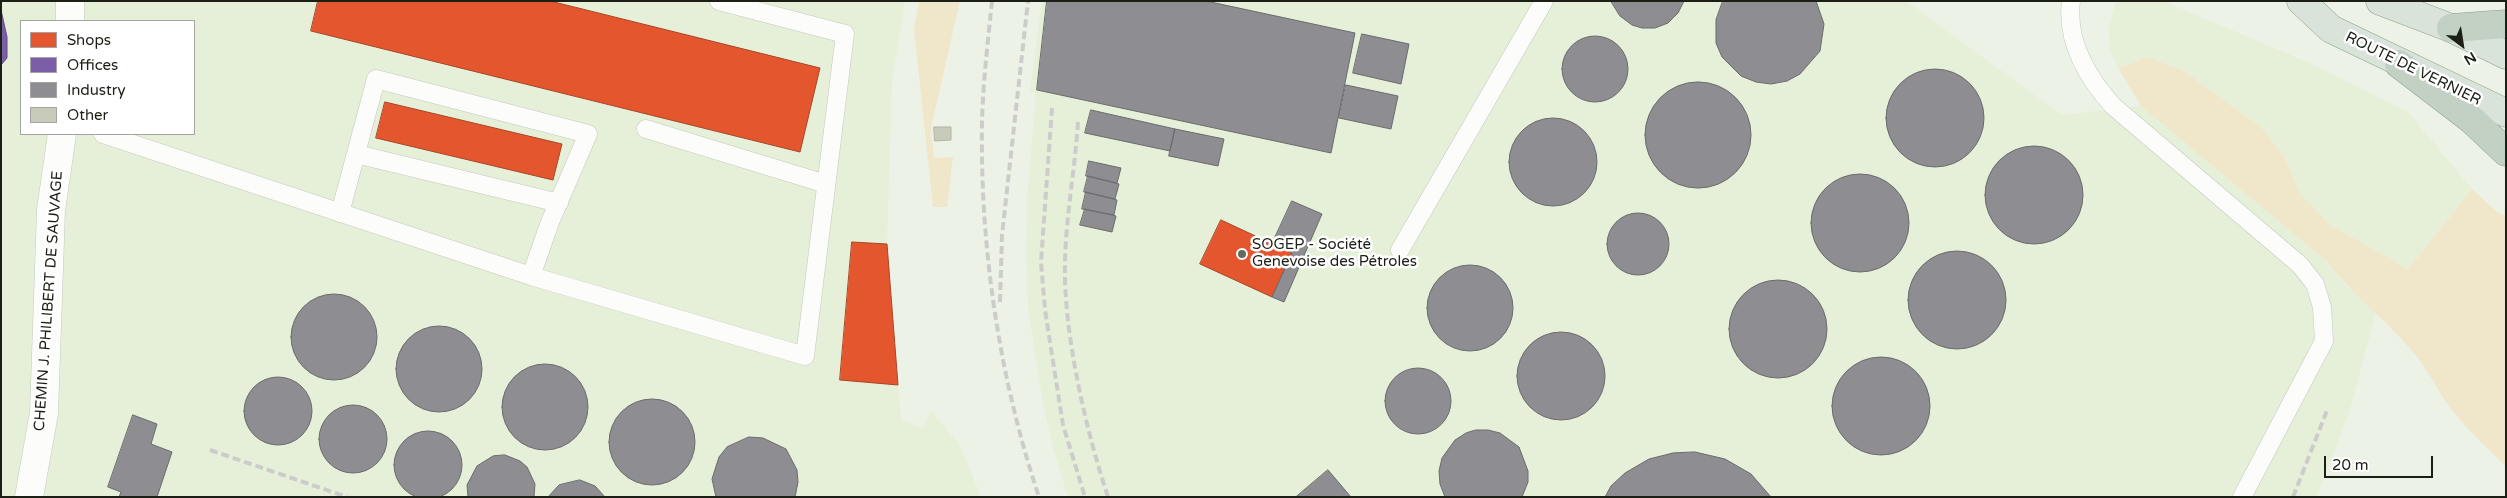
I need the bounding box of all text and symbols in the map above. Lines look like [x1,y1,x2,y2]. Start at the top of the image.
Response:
legend [20,20,195,135]
north arrow [2437,20,2487,70]
street label: ROUTE DE VERNIER [2342,28,2484,110]
text: Shops [67,31,111,49]
text: Offices [67,56,118,74]
text: Industry [67,81,126,99]
text: Other [67,106,108,124]
street label: CHEMIN J. PHILIBERT DE SAUVAGE [31,170,67,432]
place label: SOGEP - Société Genevoise des Pétroles [1252,236,1417,271]
marker: SOGEP - Société Genevoise des Pétroles [1236,248,1248,260]
scale bar [2327,446,2436,478]
text: 20 m [2332,456,2369,474]

